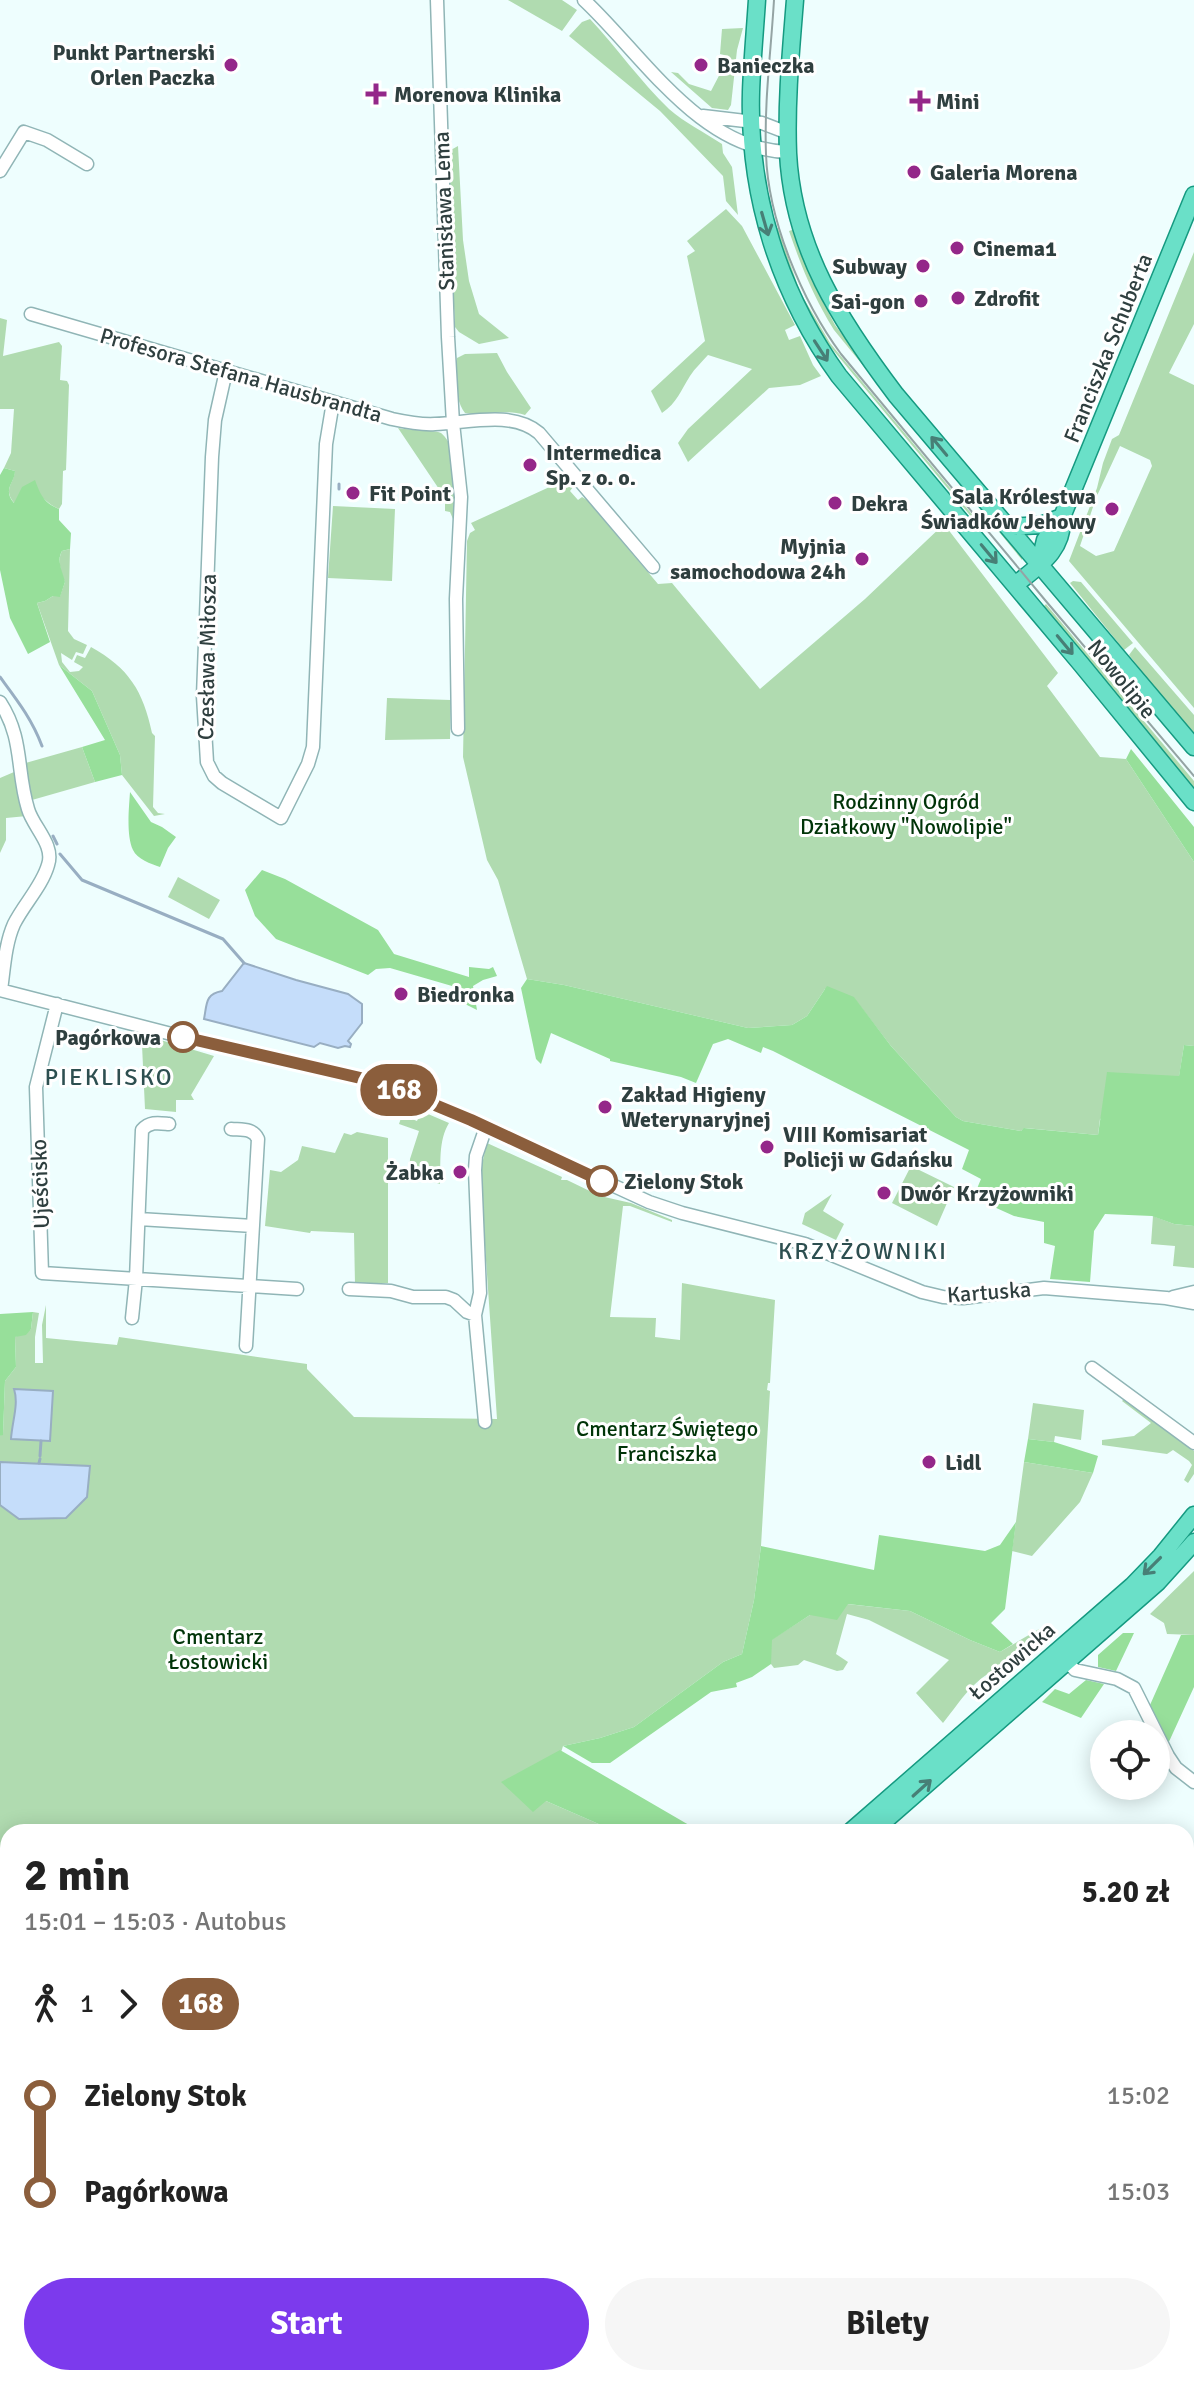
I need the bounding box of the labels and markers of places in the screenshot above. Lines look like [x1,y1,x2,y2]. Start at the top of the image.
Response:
place label: Punkt Partnerski Orlen Paczka [53,39,215,91]
place label: Banieczka [717,52,814,79]
marker: Punkt Partnerski Orlen Paczka [222,56,240,74]
marker: Banieczka [692,56,710,74]
place label: Morenova Klinika [394,81,561,108]
marker: Morenova Klinika [365,83,387,105]
place label: Mini [936,88,979,115]
marker: Mini [911,92,929,110]
place label: Galeria Morena [930,159,1078,186]
marker: Galeria Morena [905,163,923,181]
place label: Cinema1 [973,235,1057,262]
marker: Cinema1 [948,239,966,257]
place label: Subway [832,253,907,280]
marker: Subway [914,257,932,275]
place label: Zdrofit [974,285,1040,312]
place label: Sai-gon [831,288,905,315]
marker: Zdrofit [949,289,967,307]
marker: Sai-gon [912,292,930,310]
place label: Intermedica Sp. z o. o. [546,439,662,491]
marker: Intermedica Sp. z o. o. [521,456,539,474]
place label: Fit Point [369,480,451,507]
place label: Sala Królestwa Świadków Jehowy [921,483,1096,535]
marker: Fit Point [344,484,362,502]
place label: Dekra [851,490,908,517]
marker: Dekra [826,494,844,512]
marker: Sala Królestwa Świadków Jehowy [1103,500,1121,518]
place label: Myjnia samochodowa 24h [670,533,846,585]
marker: Myjnia samochodowa 24h [853,550,871,568]
place label: Biedronka [417,981,515,1008]
marker: Biedronka [392,985,410,1003]
marker: Pagórkowa [168,1022,198,1052]
place label: Pagórkowa [55,1024,161,1051]
place label: Zakład Higieny Weterynaryjnej [621,1081,771,1133]
marker: Zakład Higieny Weterynaryjnej [596,1098,614,1116]
place label: VIII Komisariat Policji w Gdańsku [783,1121,953,1173]
marker: VIII Komisariat Policji w Gdańsku [758,1138,776,1156]
place label: Żabka [386,1159,444,1186]
marker: Żabka [451,1163,469,1181]
marker: Zielony Stok [587,1166,617,1196]
place label: Zielony Stok [624,1168,744,1195]
place label: Dwór Krzyżowniki [900,1180,1074,1207]
marker: Dwór Krzyżowniki [875,1184,893,1202]
place label: Lidl [945,1449,982,1476]
marker: Lidl [920,1453,938,1471]

